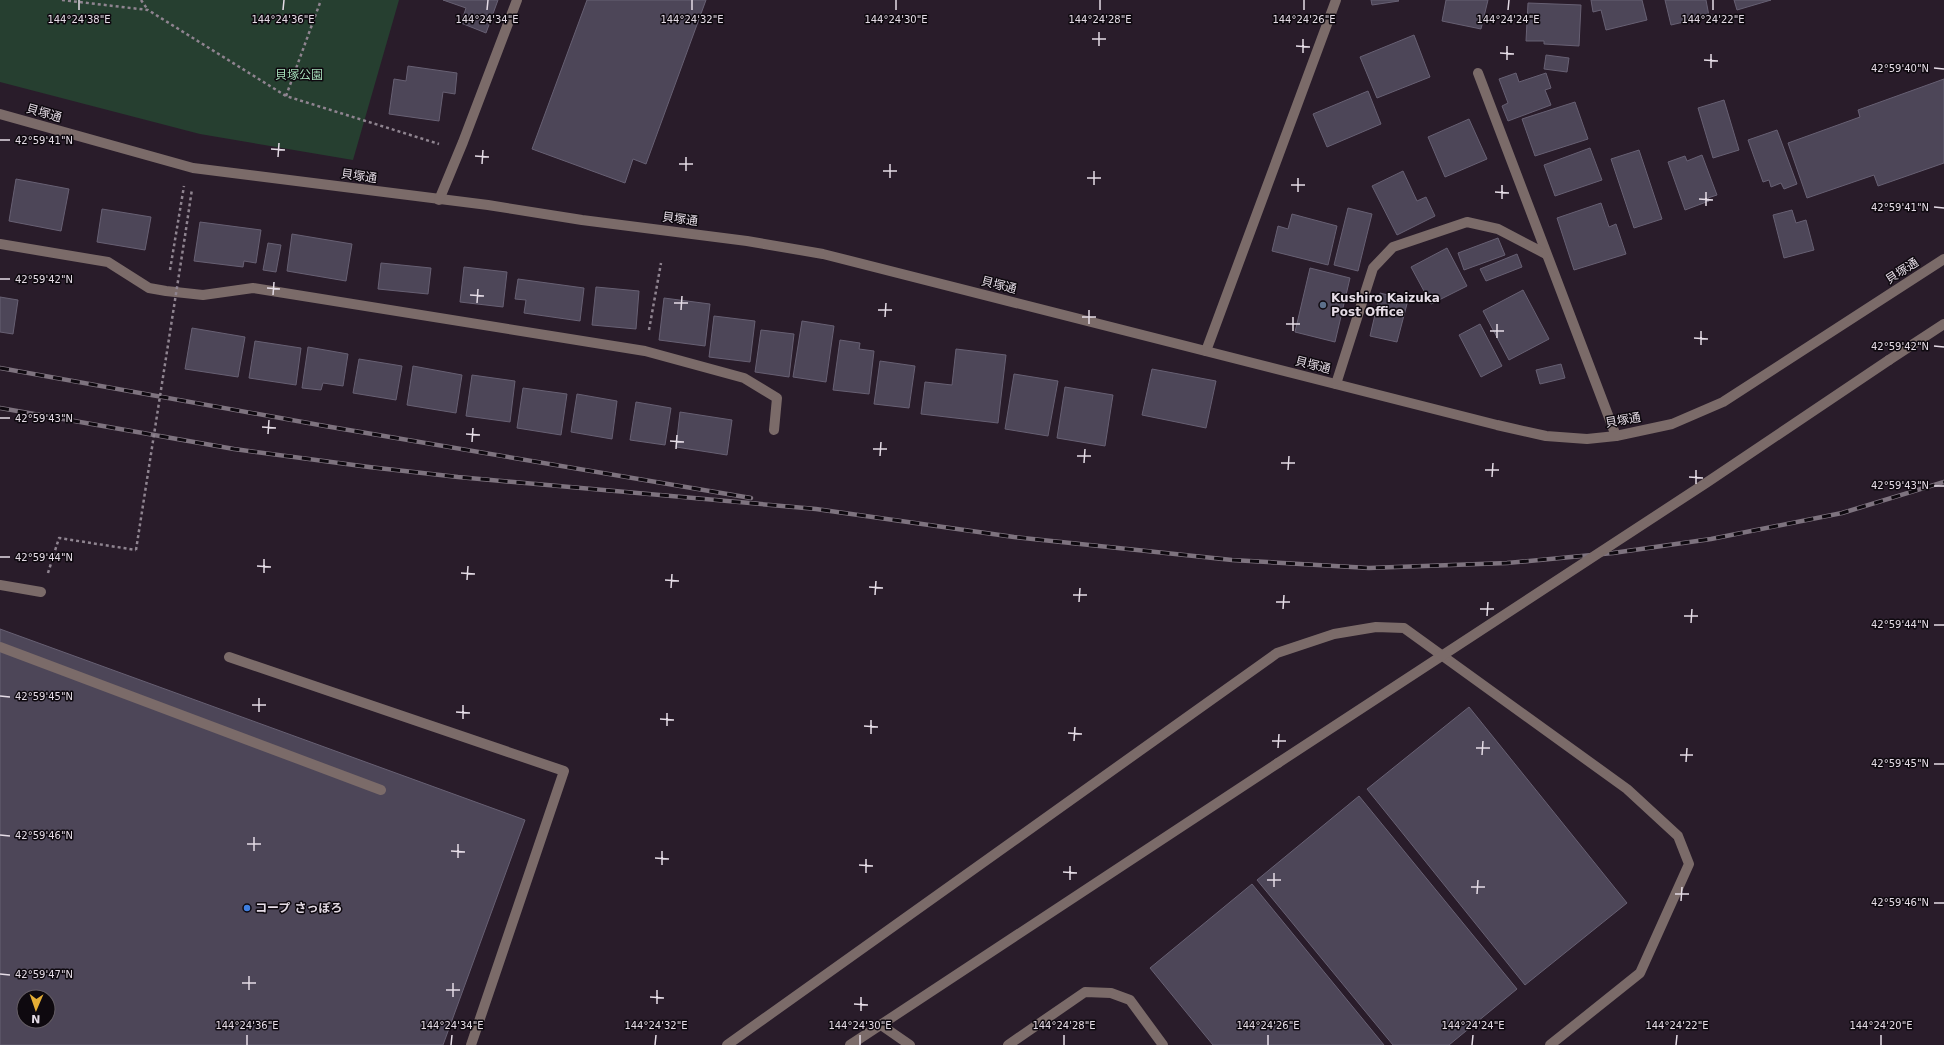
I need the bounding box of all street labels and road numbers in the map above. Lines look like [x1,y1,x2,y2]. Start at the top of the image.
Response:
street label: 貝塚通 [25,101,63,125]
street label: 貝塚通 [340,167,378,185]
street label: 貝塚通 [661,210,699,228]
street label: 貝塚通 [1883,255,1921,287]
street label: 貝塚通 [980,274,1018,296]
street label: 貝塚通 [1294,354,1332,376]
street label: 貝塚通 [1604,410,1642,430]

